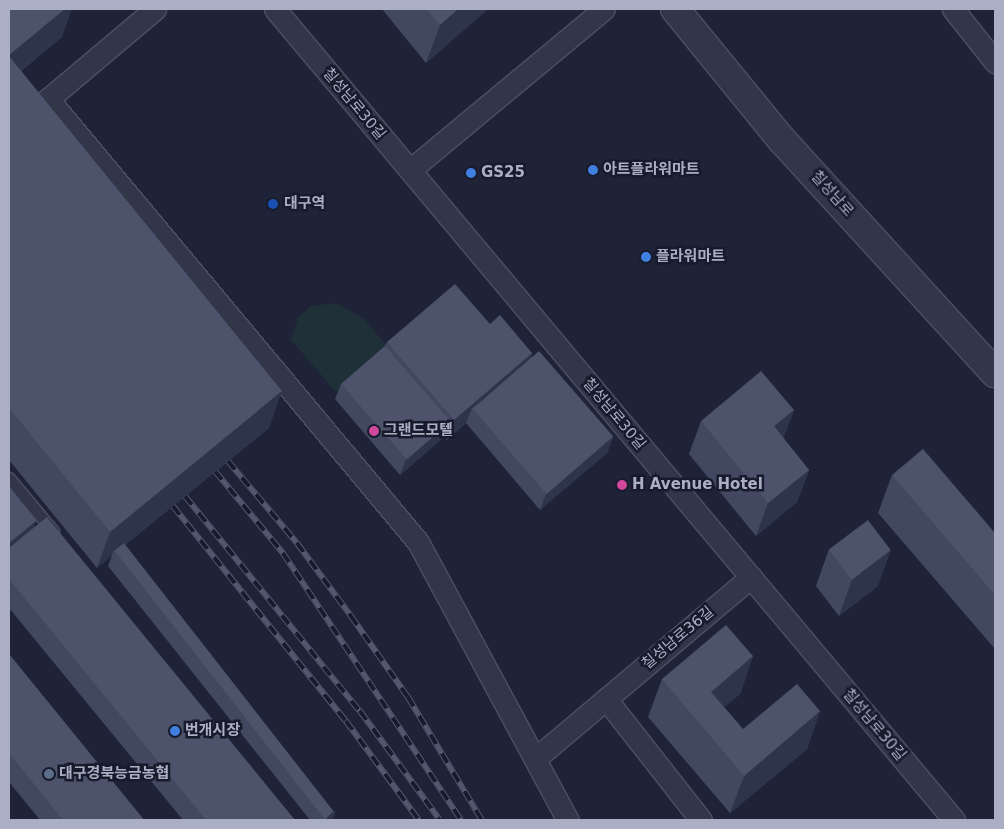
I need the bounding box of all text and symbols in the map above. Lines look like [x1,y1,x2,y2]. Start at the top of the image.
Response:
street label: 칠성남로30길 [319,64,389,144]
place label: 아트플라워마트 [603,161,700,179]
place label: GS25 [481,164,525,182]
marker: 아트플라워마트 [587,164,599,176]
marker: GS25 [465,167,477,179]
street label: 칠성남로 [807,167,857,221]
place label: 대구역 [284,195,325,213]
marker: 대구역 [266,197,280,211]
place label: 플라워마트 [656,248,725,266]
marker: 플라워마트 [640,251,652,263]
street label: 칠성남로30길 [579,374,649,454]
place label: 그랜드모텔 [384,422,453,440]
marker: 그랜드모텔 [368,425,380,437]
place label: H Avenue Hotel [632,476,763,494]
marker: H Avenue Hotel [616,479,628,491]
street label: 칠성남로36길 [638,603,718,673]
street label: 칠성남로30길 [839,685,909,765]
place label: 번개시장 [185,722,240,740]
marker: 번개시장 [169,725,181,737]
place label: 대구경북능금농협 [59,765,169,783]
marker: 대구경북능금농협 [43,768,55,780]

